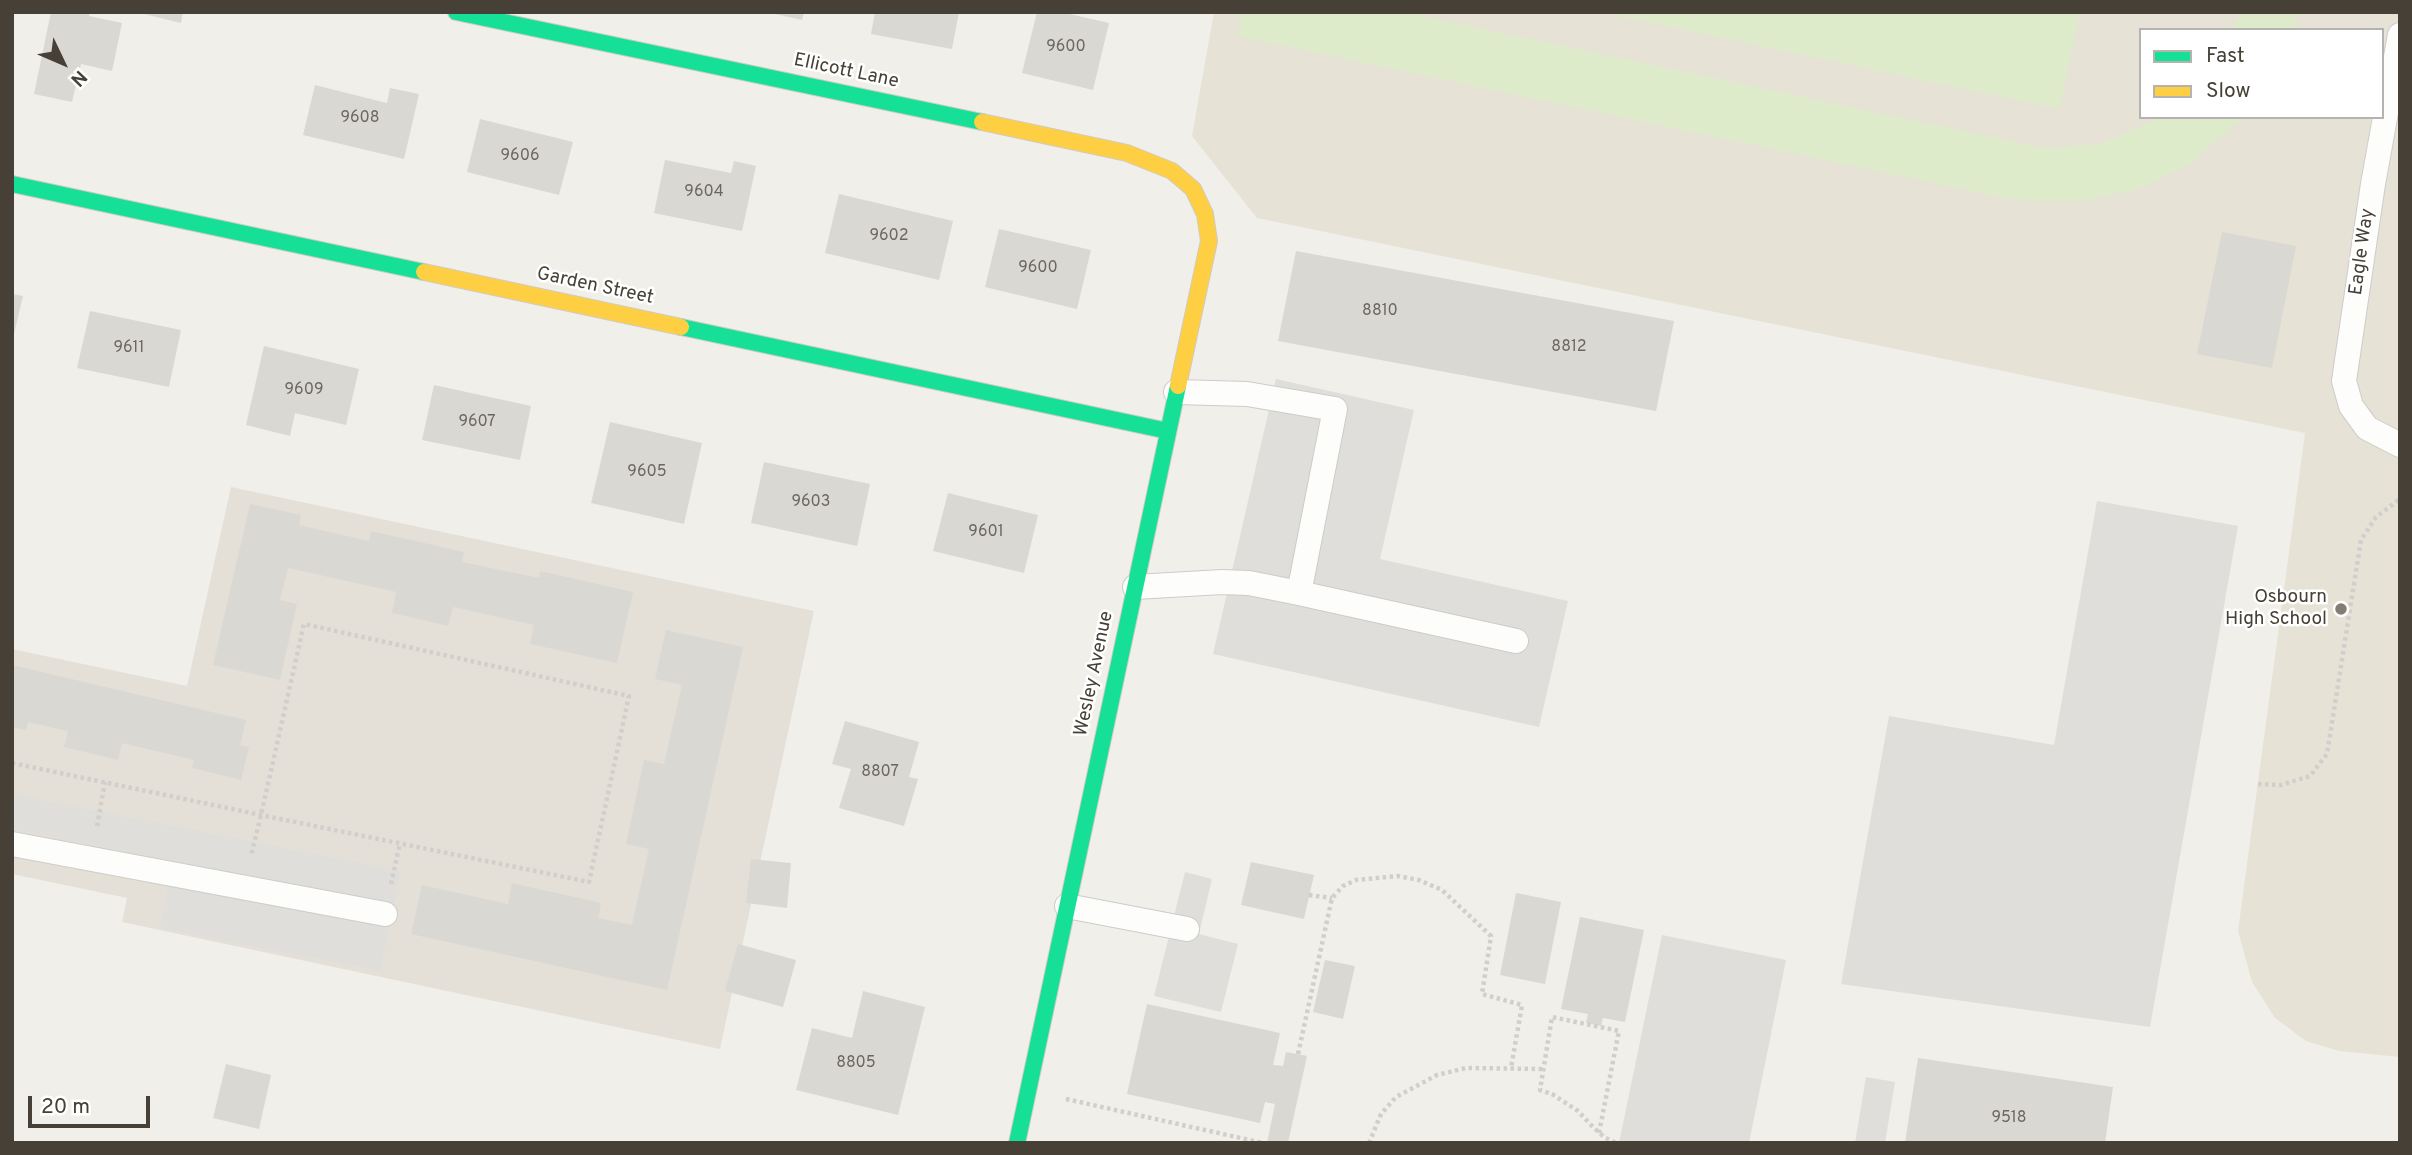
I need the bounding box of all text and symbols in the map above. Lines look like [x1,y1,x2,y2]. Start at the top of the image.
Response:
north arrow [28,28,98,98]
legend [2139,28,2384,119]
house number: 9600 [1046,38,1086,58]
text: Fast [2206,43,2245,70]
street label: Ellicott Lane [791,50,901,94]
text: N [65,64,91,91]
text: Slow [2206,78,2251,105]
house number: 9608 [340,109,380,129]
house number: 9606 [501,147,539,167]
house number: 9604 [684,183,724,203]
street label: Eagle Way [2346,207,2380,297]
house number: 9602 [869,227,909,247]
house number: 9600 [1018,259,1058,279]
street label: Garden Street [535,264,655,310]
house number: 8810 [1362,302,1398,322]
house number: 8812 [1551,338,1587,358]
house number: 9611 [113,339,145,359]
house number: 9609 [285,381,323,401]
house number: 9607 [458,413,496,433]
house number: 9605 [627,463,667,483]
house number: 9603 [791,493,831,513]
house number: 9601 [968,523,1004,543]
place label: Osbourn High School [2225,587,2327,631]
marker: Osbourn High School [2333,601,2349,617]
street label: Wesley Avenue [1071,609,1119,739]
house number: 8807 [861,763,899,783]
house number: 8805 [836,1054,876,1074]
scale bar [32,1082,154,1126]
text: 20 m [41,1094,90,1121]
house number: 9518 [1991,1109,2027,1129]

